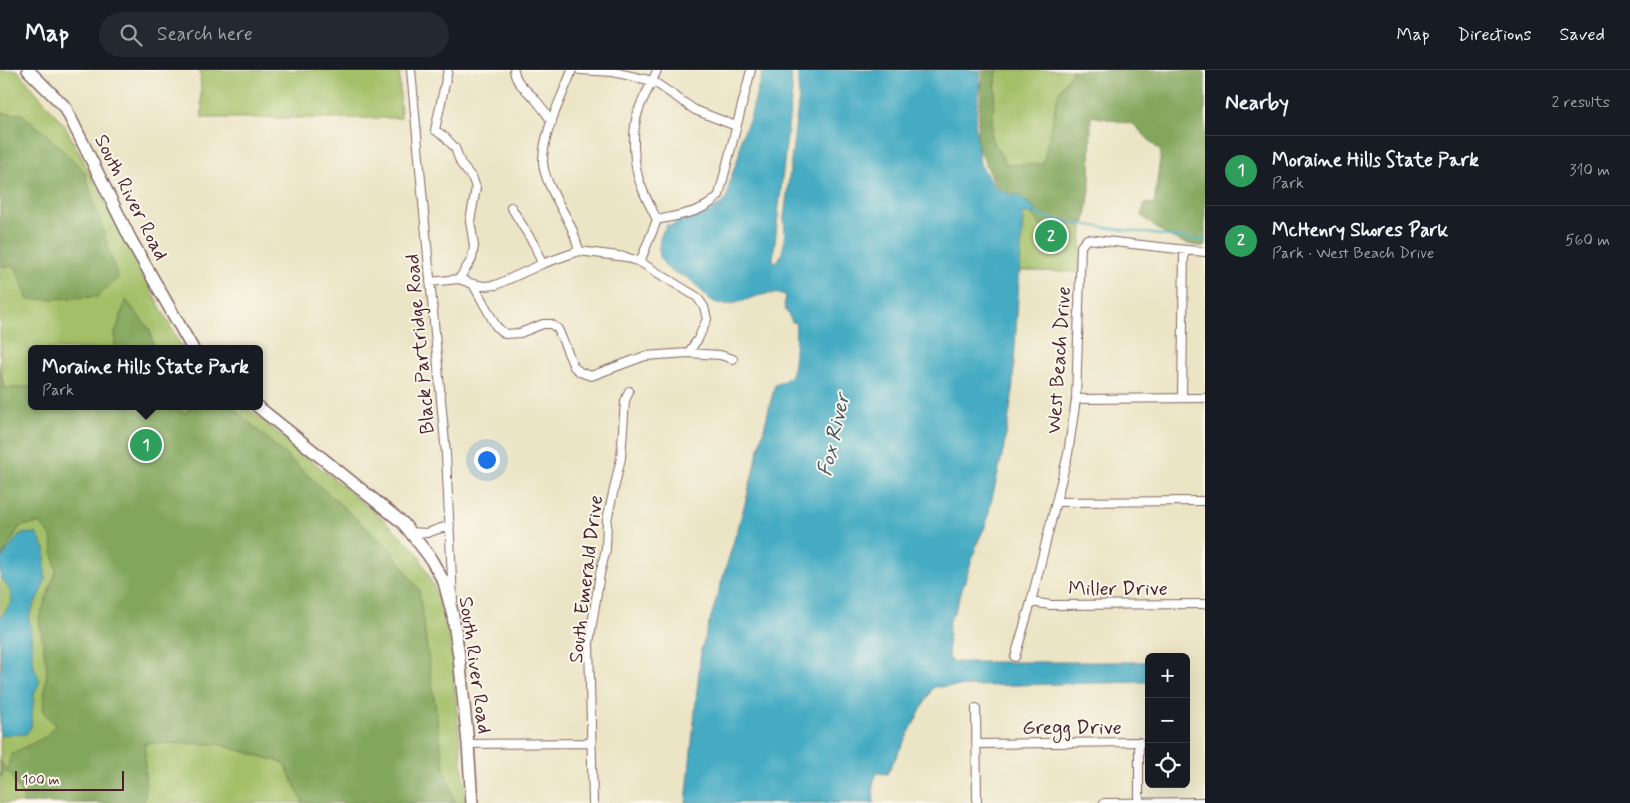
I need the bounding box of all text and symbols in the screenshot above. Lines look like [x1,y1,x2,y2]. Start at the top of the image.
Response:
search box [99,12,449,57]
text: Map [25,19,69,50]
icon: search [117,21,145,49]
text: Search here [157,22,253,47]
text: Map [1397,23,1430,47]
text: Directions [1458,23,1532,47]
text: Saved [1560,23,1605,47]
text: Nearby [1225,89,1289,117]
text: 2 results [1552,92,1610,113]
street label: South River Road [87,130,174,265]
text: Moraine Hills State Park [1272,148,1479,173]
text: 1 [1237,160,1245,181]
text: 310 m [1569,160,1610,181]
text: Park [1272,173,1304,194]
pin: 2 [1035,217,1067,255]
text: McHenry Shores Park [1272,218,1448,243]
text: 2 [1237,230,1245,251]
text: 560 m [1565,230,1610,251]
text: Park · West Beach Drive [1272,243,1434,264]
street label: Black Partridge Road [399,253,442,435]
street label: West Beach Drive [1041,285,1078,435]
popup [28,345,263,410]
text: Moraine Hills State Park [42,355,249,380]
text: Park [42,380,74,401]
water label: Fox River [811,388,858,479]
pin: 1 [130,426,162,464]
your location [474,447,500,473]
street label: South Emerald Drive [563,494,610,665]
street label: Miller Drive [1068,576,1168,603]
street label: South River Road [452,595,498,736]
map controls [1145,653,1190,788]
button: + [1145,653,1190,698]
button: − [1145,698,1190,743]
street label: Gregg Drive [1022,715,1122,743]
button: locate [1145,743,1190,788]
scale bar [15,768,124,791]
text: 100 m [22,771,60,789]

